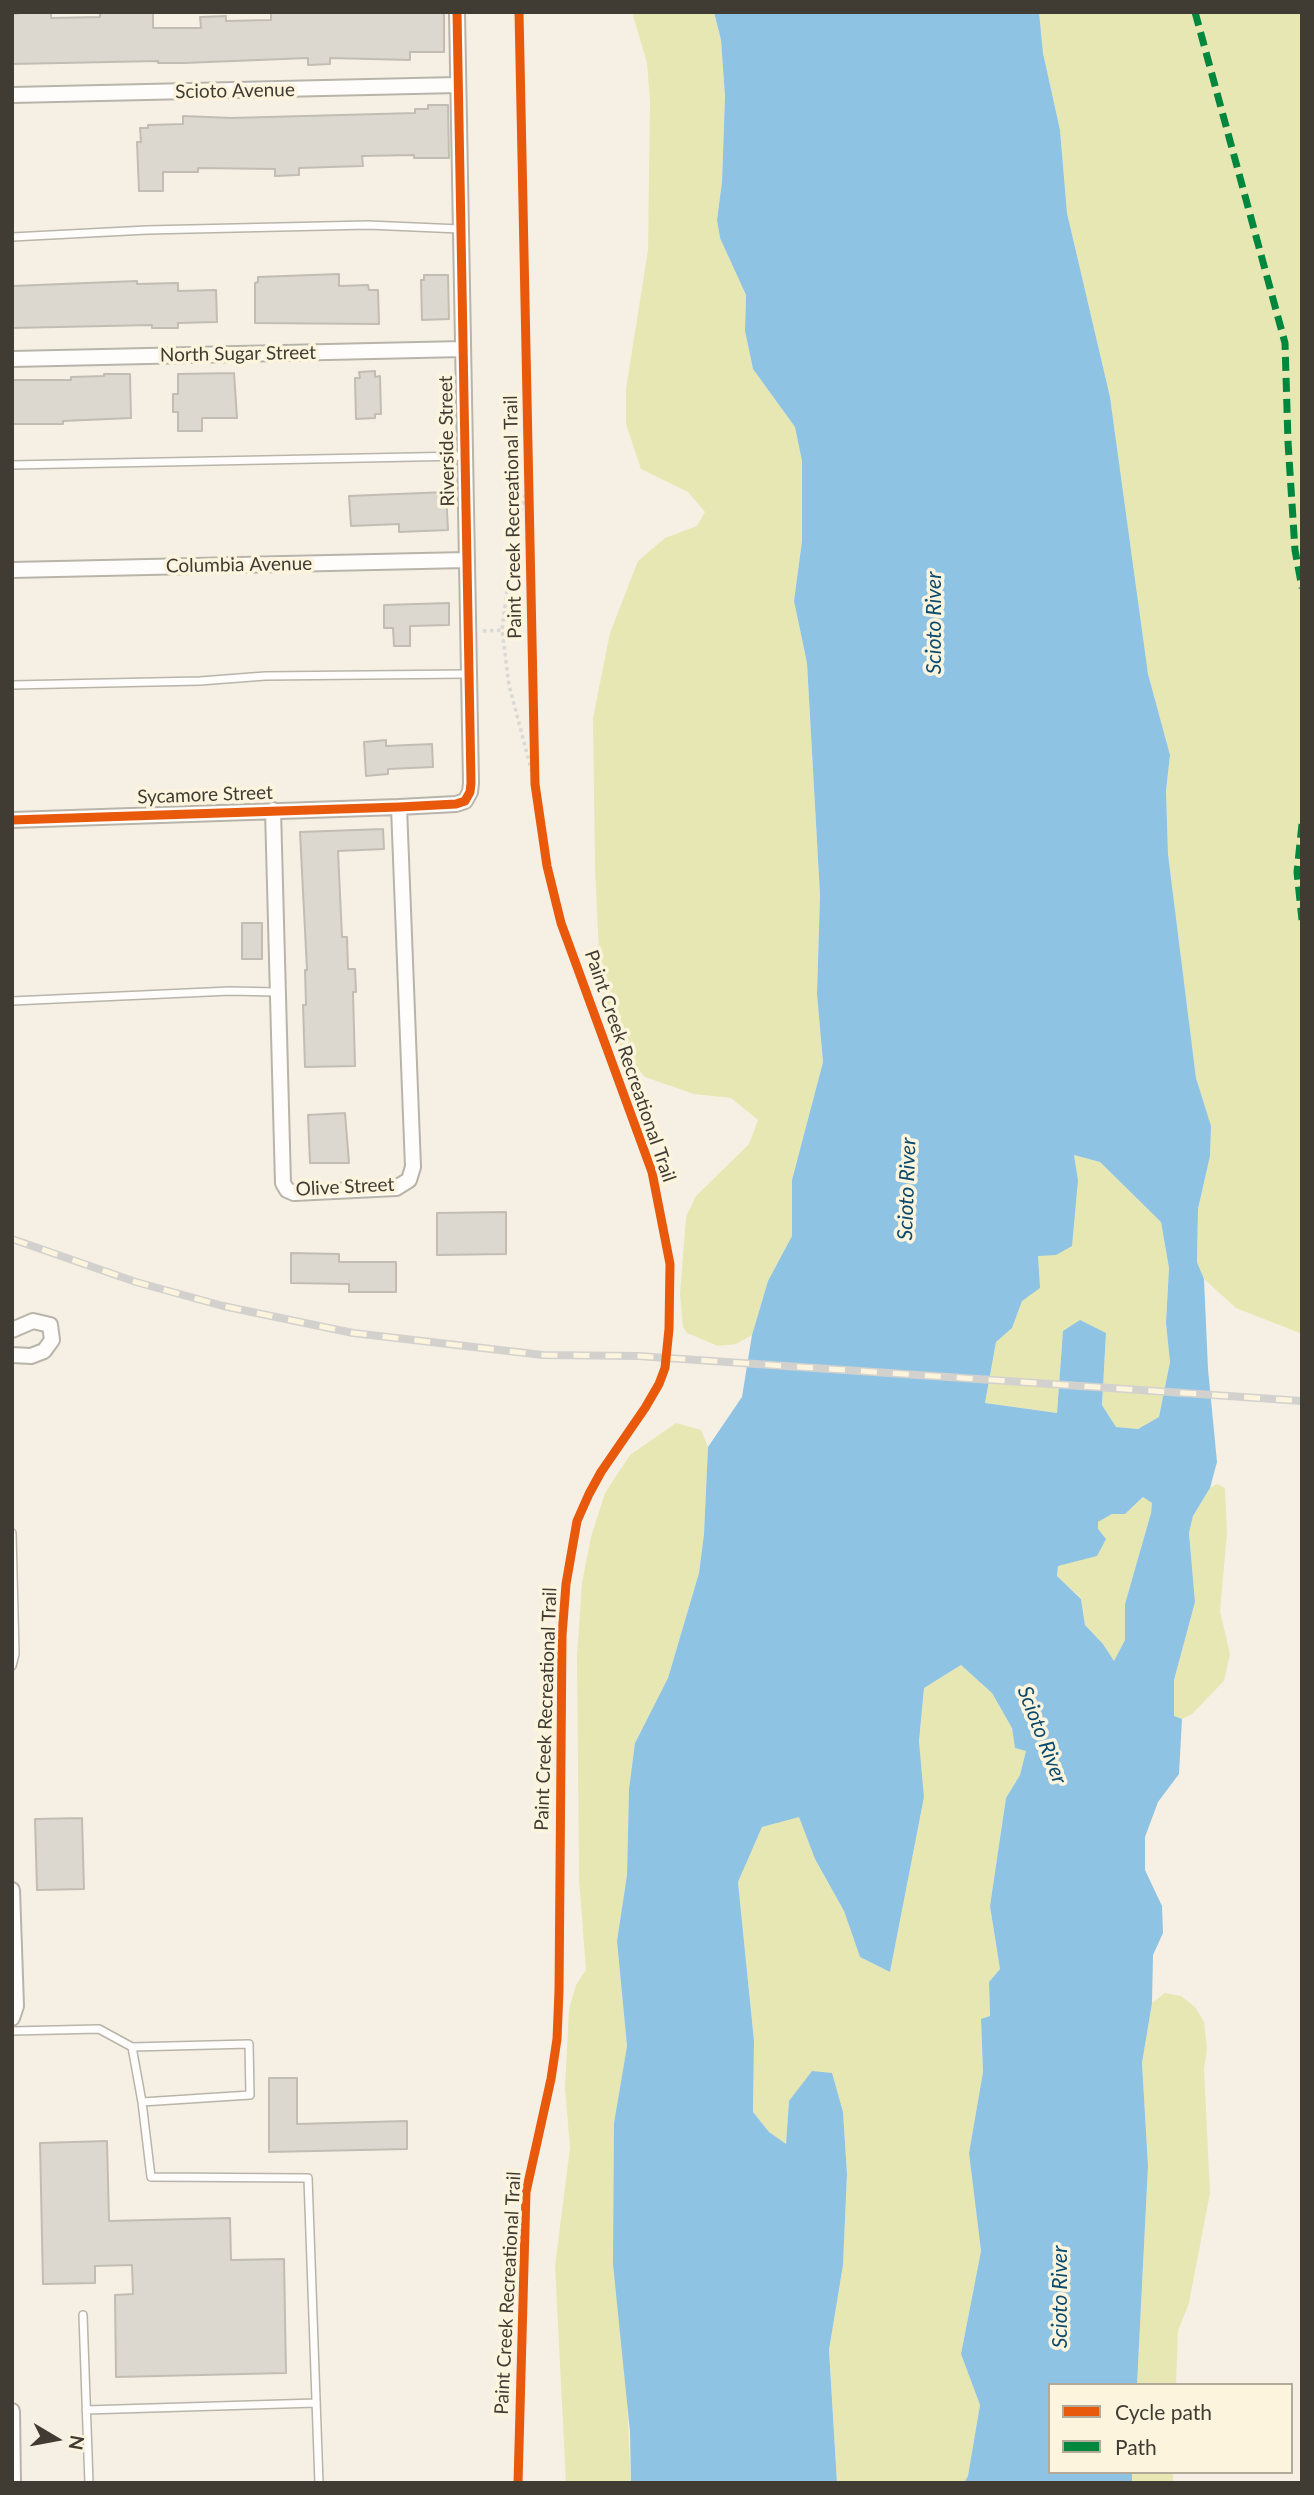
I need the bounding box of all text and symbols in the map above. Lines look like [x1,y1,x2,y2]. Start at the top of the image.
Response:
street label: Scioto Avenue [175,79,295,103]
street label: North Sugar Street [160,341,316,367]
street label: Riverside Street [434,375,460,507]
street label: Paint Creek Recreational Trail [499,395,527,639]
street label: Columbia Avenue [166,552,312,578]
water label: Scioto River [921,572,947,674]
street label: Sycamore Street [137,781,273,809]
street label: Paint Creek Recreational Trail [580,947,680,1185]
water label: Scioto River [893,1137,921,1241]
street label: Olive Street [295,1173,395,1201]
street label: Paint Creek Recreational Trail [530,1587,562,1831]
water label: Scioto River [1012,1683,1072,1787]
street label: Paint Creek Recreational Trail [490,2171,526,2415]
water label: Scioto River [1047,2246,1073,2348]
legend [1048,2383,1293,2474]
text: Cycle path [1115,2399,1212,2424]
north arrow [21,2404,91,2474]
text: N [65,2434,90,2452]
text: Path [1115,2434,1157,2459]

